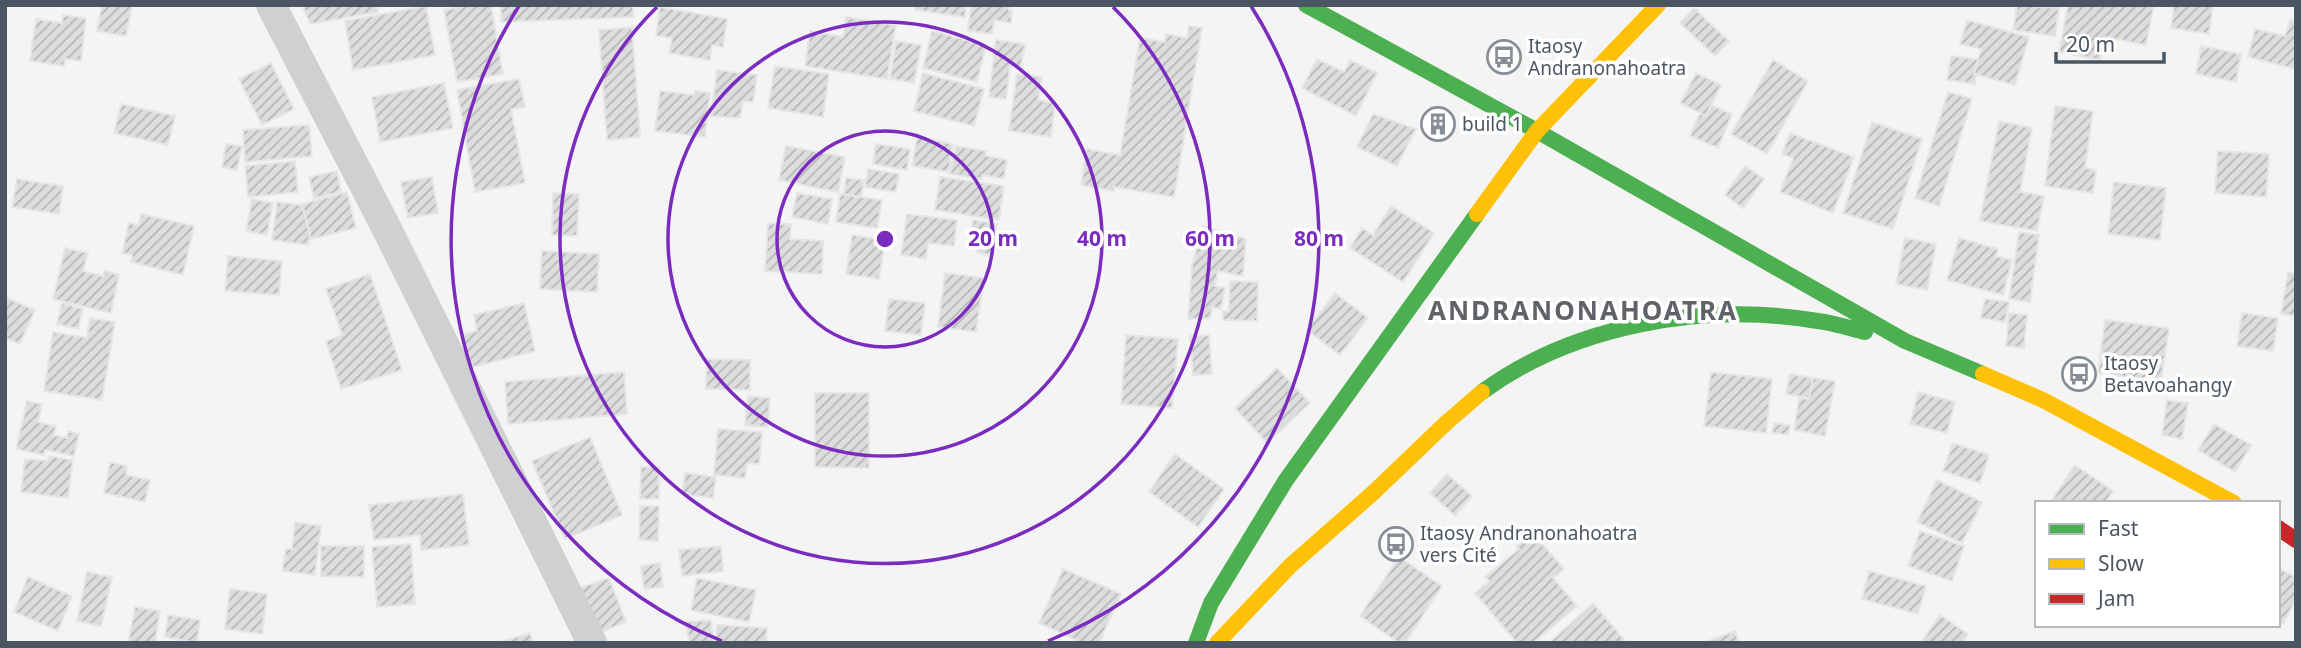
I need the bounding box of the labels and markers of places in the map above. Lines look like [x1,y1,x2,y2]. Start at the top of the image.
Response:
place label: Itaosy Andranonahoatra [1528,33,1686,81]
bus stop icon: Itaosy Andranonahoatra [1485,38,1523,76]
building icon: build 1 [1419,105,1457,143]
place label: build 1 [1462,111,1523,137]
centre of rings [873,227,897,251]
place label: Itaosy Betavoahangy [2104,350,2232,398]
bus stop icon: Itaosy Betavoahangy [2060,355,2098,393]
place label: Itaosy Andranonahoatra vers Cité [1420,520,1637,568]
bus stop icon: Itaosy Andranonahoatra vers Cité [1377,525,1415,563]

